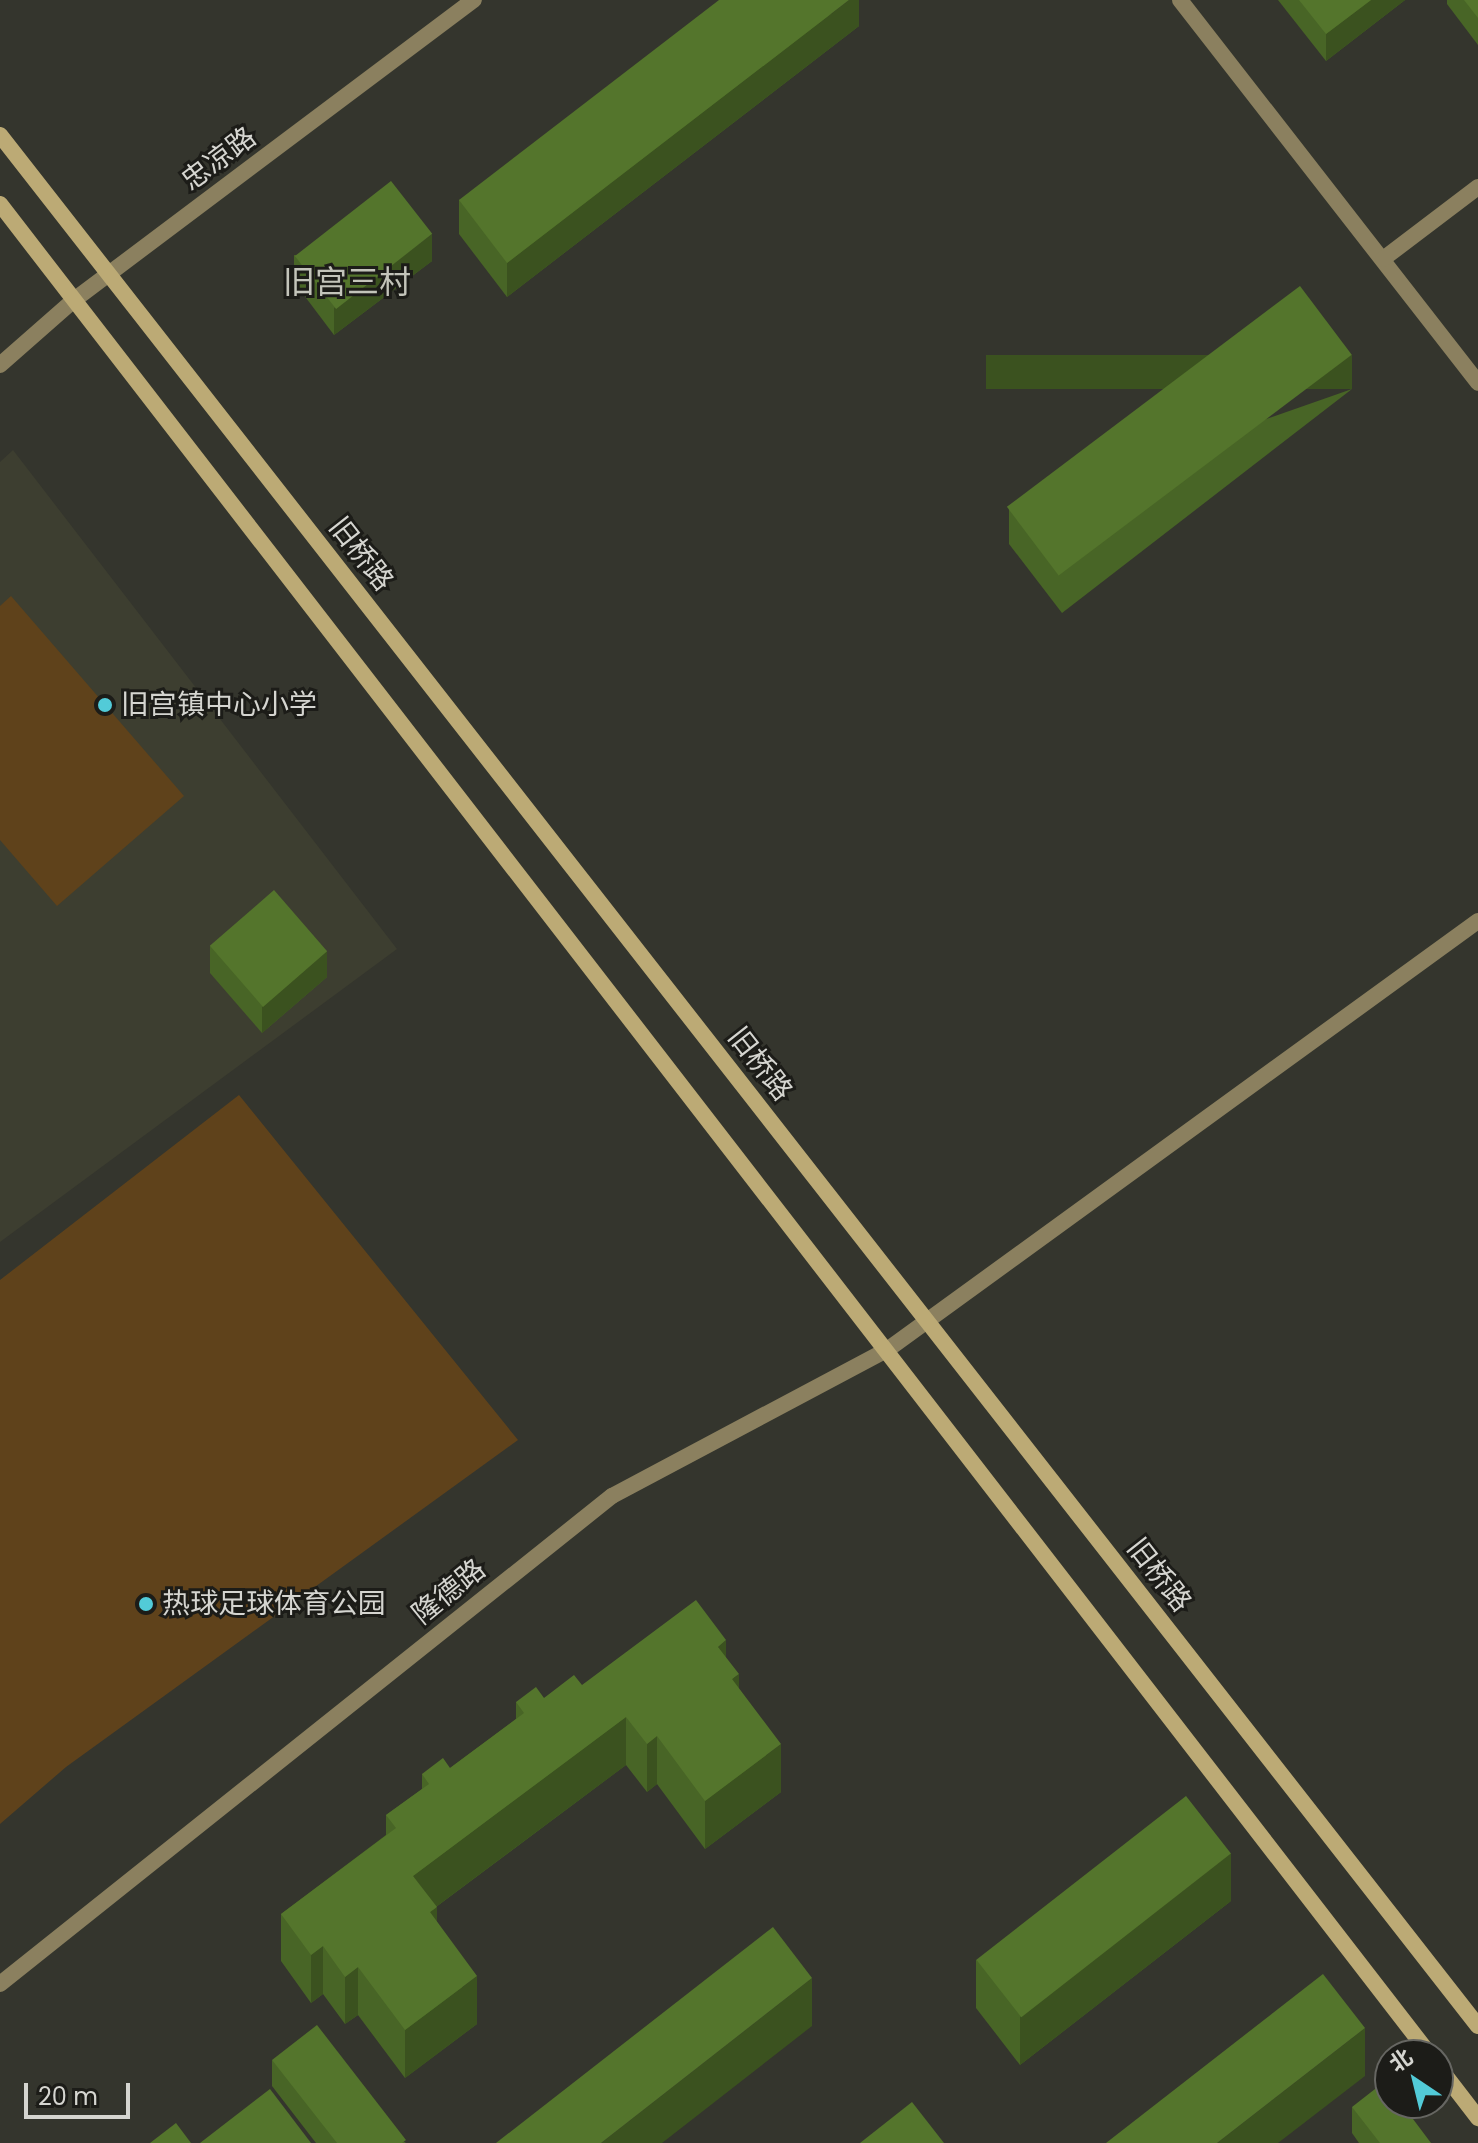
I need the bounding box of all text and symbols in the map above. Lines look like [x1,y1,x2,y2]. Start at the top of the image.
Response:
street label: 忠凉路 [175,120,263,198]
district label: 旧宫三村 [283,263,411,301]
street label: 旧桥路 [322,511,400,597]
place label: 旧宫镇中心小学 [121,688,317,722]
marker: 旧宫镇中心小学 [96,696,114,714]
street label: 旧桥路 [721,1021,799,1107]
street label: 旧桥路 [1120,1532,1198,1618]
street label: 隆德路 [406,1553,492,1631]
place label: 热球足球体育公园 [162,1587,386,1621]
marker: 热球足球体育公园 [137,1595,155,1613]
north arrow [1374,2039,1454,2119]
text: 北 [1383,2042,1419,2080]
scale bar [28,2067,134,2117]
text: 20 m [38,2080,98,2113]

